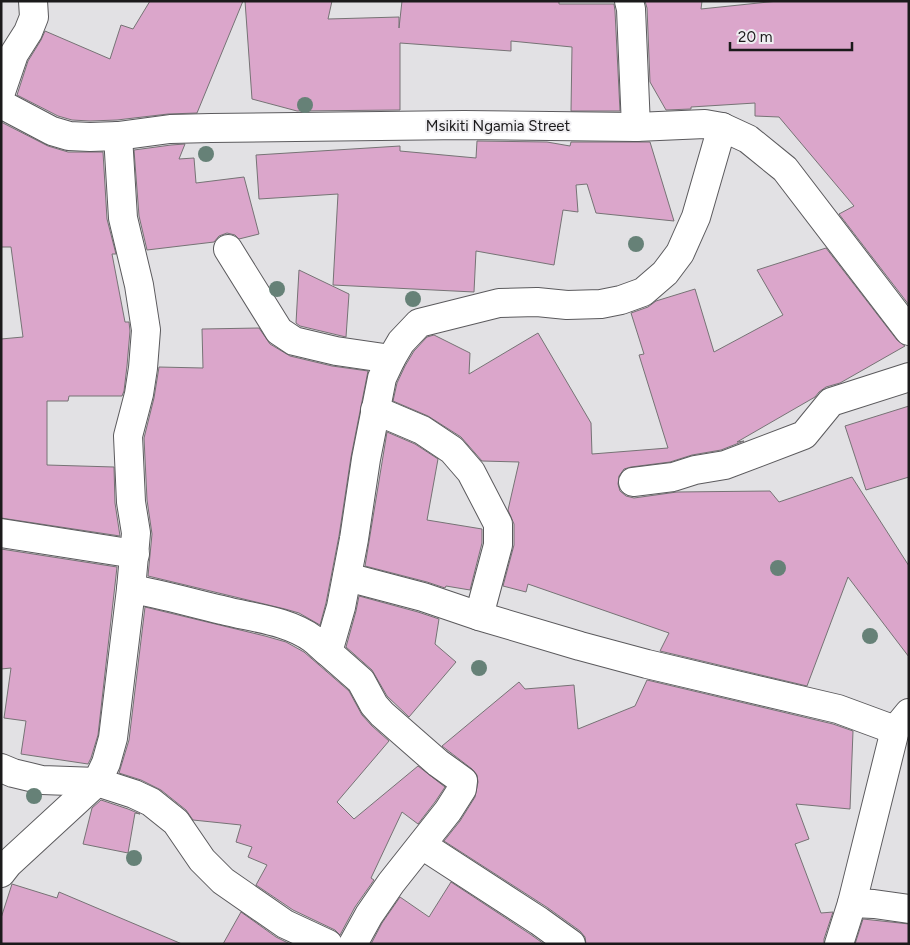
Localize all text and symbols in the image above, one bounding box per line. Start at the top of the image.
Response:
scale bar [730,20,852,52]
text: 20 m [738,28,772,46]
street label: Msikiti Ngamia Street [426,117,571,135]

